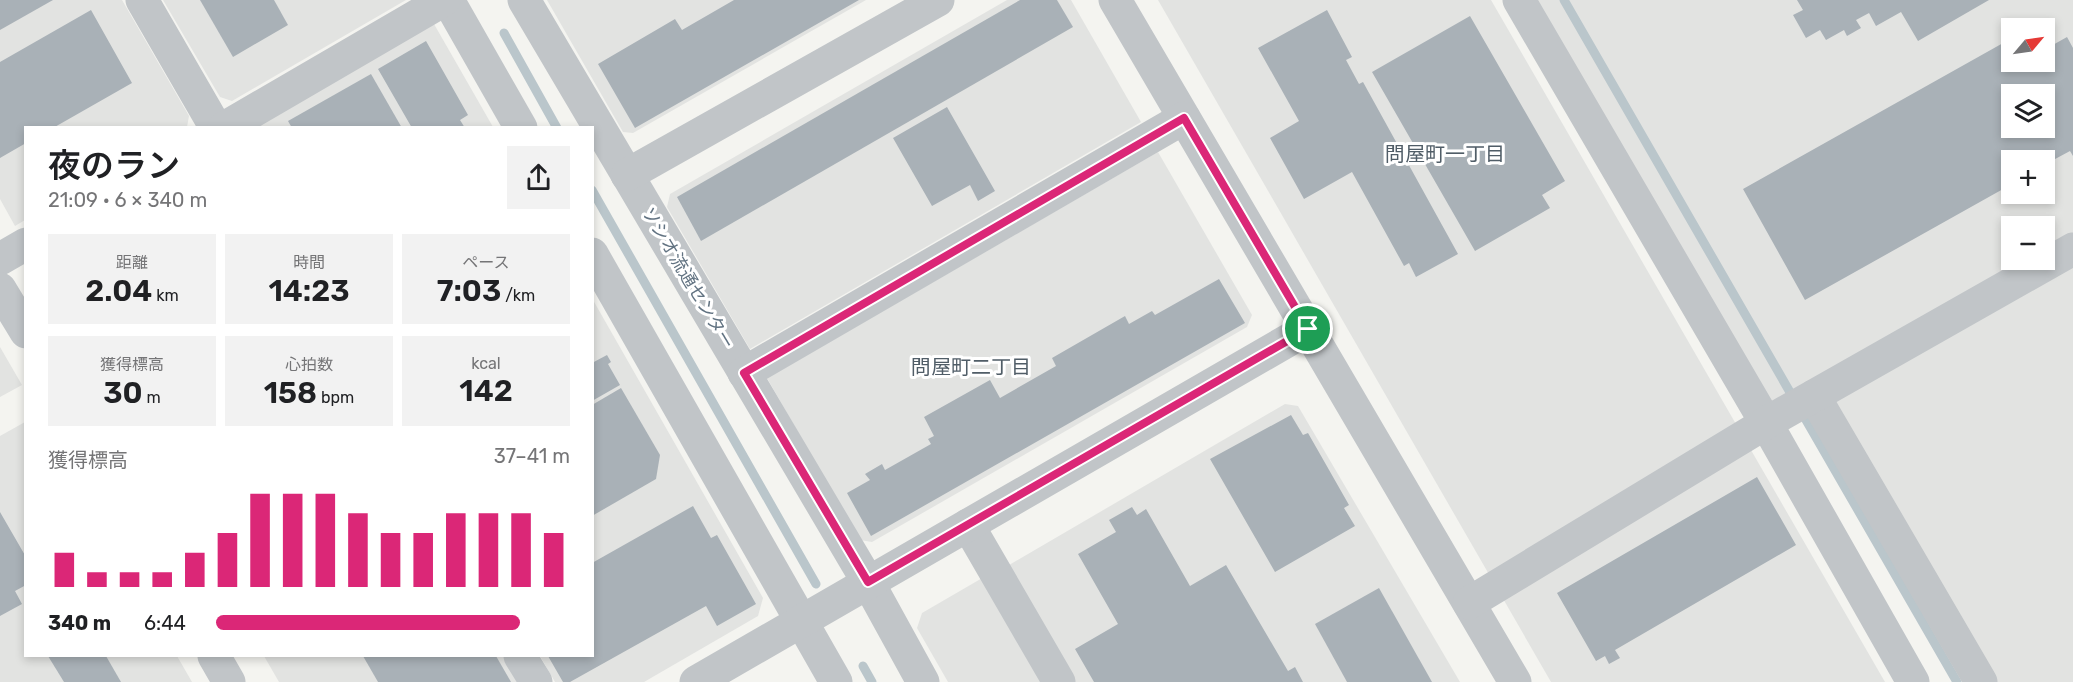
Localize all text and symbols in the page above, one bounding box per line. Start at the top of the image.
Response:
north arrow [2001,18,2055,72]
map controls [2001,18,2055,270]
button: layers [2001,84,2055,138]
district label: 問屋町一丁目 [1385,142,1505,166]
text: 夜のラン [48,146,180,185]
button: share [507,146,570,209]
button: + [2001,150,2055,204]
text: 21:09 · 6 × 340 m [48,188,207,212]
street label: ソシオ流通センター [637,203,739,353]
button: − [2001,216,2055,270]
text: 距離 [116,253,148,272]
text: 時間 [293,253,325,272]
text: ペース [462,253,510,272]
text: 2.04 [85,273,152,309]
text: 14:23 [268,273,350,309]
text: 7:03 [437,273,501,309]
text: km [152,286,179,305]
text: /km [501,286,535,305]
pin [1282,303,1333,354]
icon: arrive [1291,312,1324,345]
text: kcal [471,354,501,373]
text: 獲得標高 [100,355,164,374]
text: 心拍数 [285,355,333,374]
district label: 問屋町二丁目 [911,355,1031,379]
text: 142 [459,373,513,409]
text: 30 [103,375,143,411]
text: 158 [264,375,317,411]
text: m [143,388,161,407]
text: bpm [317,388,354,407]
text: 37–41 m [494,444,570,468]
text: 獲得標高 [48,448,128,472]
text: 340 m [48,611,111,635]
text: 6:44 [144,611,186,635]

